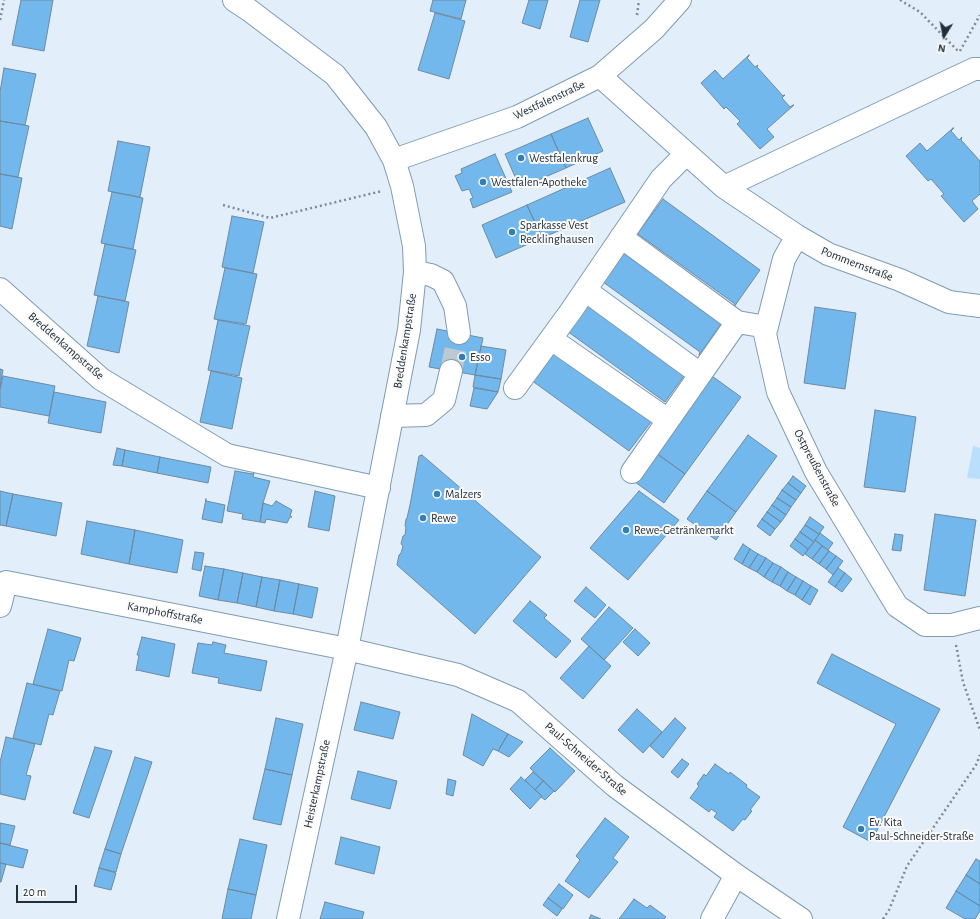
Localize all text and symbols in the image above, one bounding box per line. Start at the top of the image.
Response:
north arrow [924,16,964,56]
text: N [937,42,947,54]
street label: Westfalenstraße [511,77,587,123]
place label: Westfalenkrug [529,151,598,165]
marker: Westfalenkrug [516,153,526,163]
place label: Westfalen-Apotheke [491,175,587,189]
marker: Westfalen-Apotheke [478,177,488,187]
place label: Sparkasse Vest Recklinghausen [520,218,594,246]
marker: Sparkasse Vest Recklinghausen [507,227,517,237]
street label: Pommernstraße [819,244,895,284]
street label: Breddenkampstraße [390,292,420,390]
street label: Breddenkampstraße [25,309,107,383]
place label: Esso [470,350,491,364]
marker: Esso [457,352,467,362]
street label: Ostpreußenstraße [791,427,843,509]
place label: Malzers [445,487,481,501]
marker: Malzers [432,489,442,499]
place label: Rewe [431,511,456,525]
marker: Rewe [418,513,428,523]
place label: Rewe-Getränkemarkt [634,523,734,537]
marker: Rewe-Getränkemarkt [621,525,631,535]
street label: Kamphoffstraße [126,599,204,627]
street label: Paul-Schneider-Straße [542,719,630,799]
street label: Heisterkampstraße [301,738,333,830]
place label: Ev. Kita Paul-Schneider-Straße [869,815,974,843]
marker: Ev. Kita Paul-Schneider-Straße [856,824,866,834]
scale bar [18,877,79,903]
text: 20 m [23,886,46,898]

